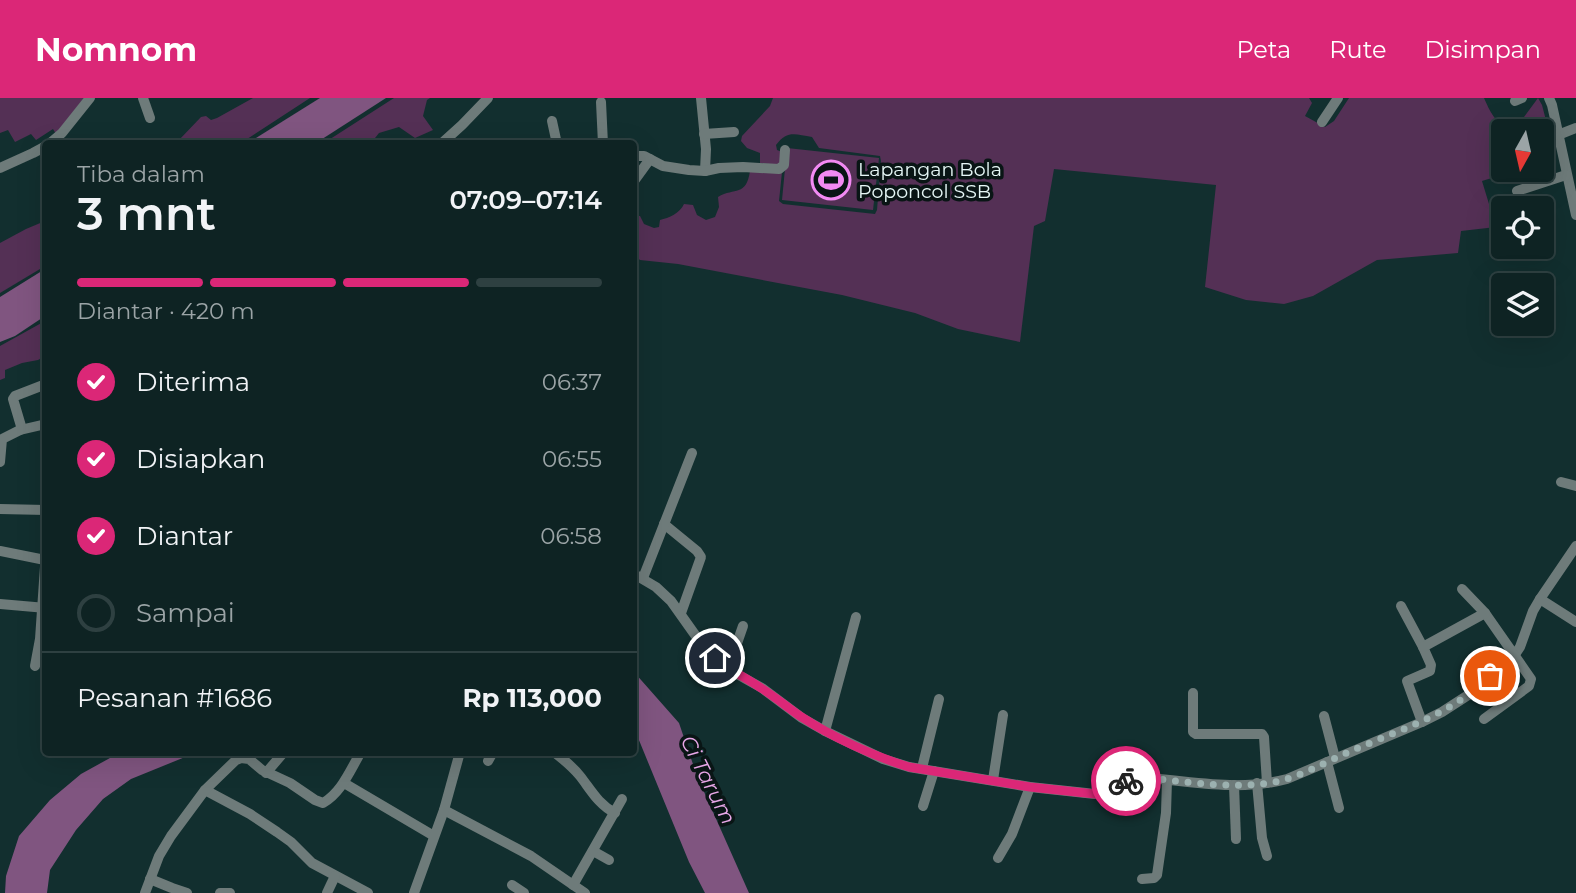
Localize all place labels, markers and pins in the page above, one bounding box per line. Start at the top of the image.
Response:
place label: Lapangan Bola Poponcol SSB [858,158,1002,203]
sports icon: Lapangan Bola Poponcol SSB [810,159,852,201]
pin [685,628,745,688]
pin [1460,646,1520,706]

